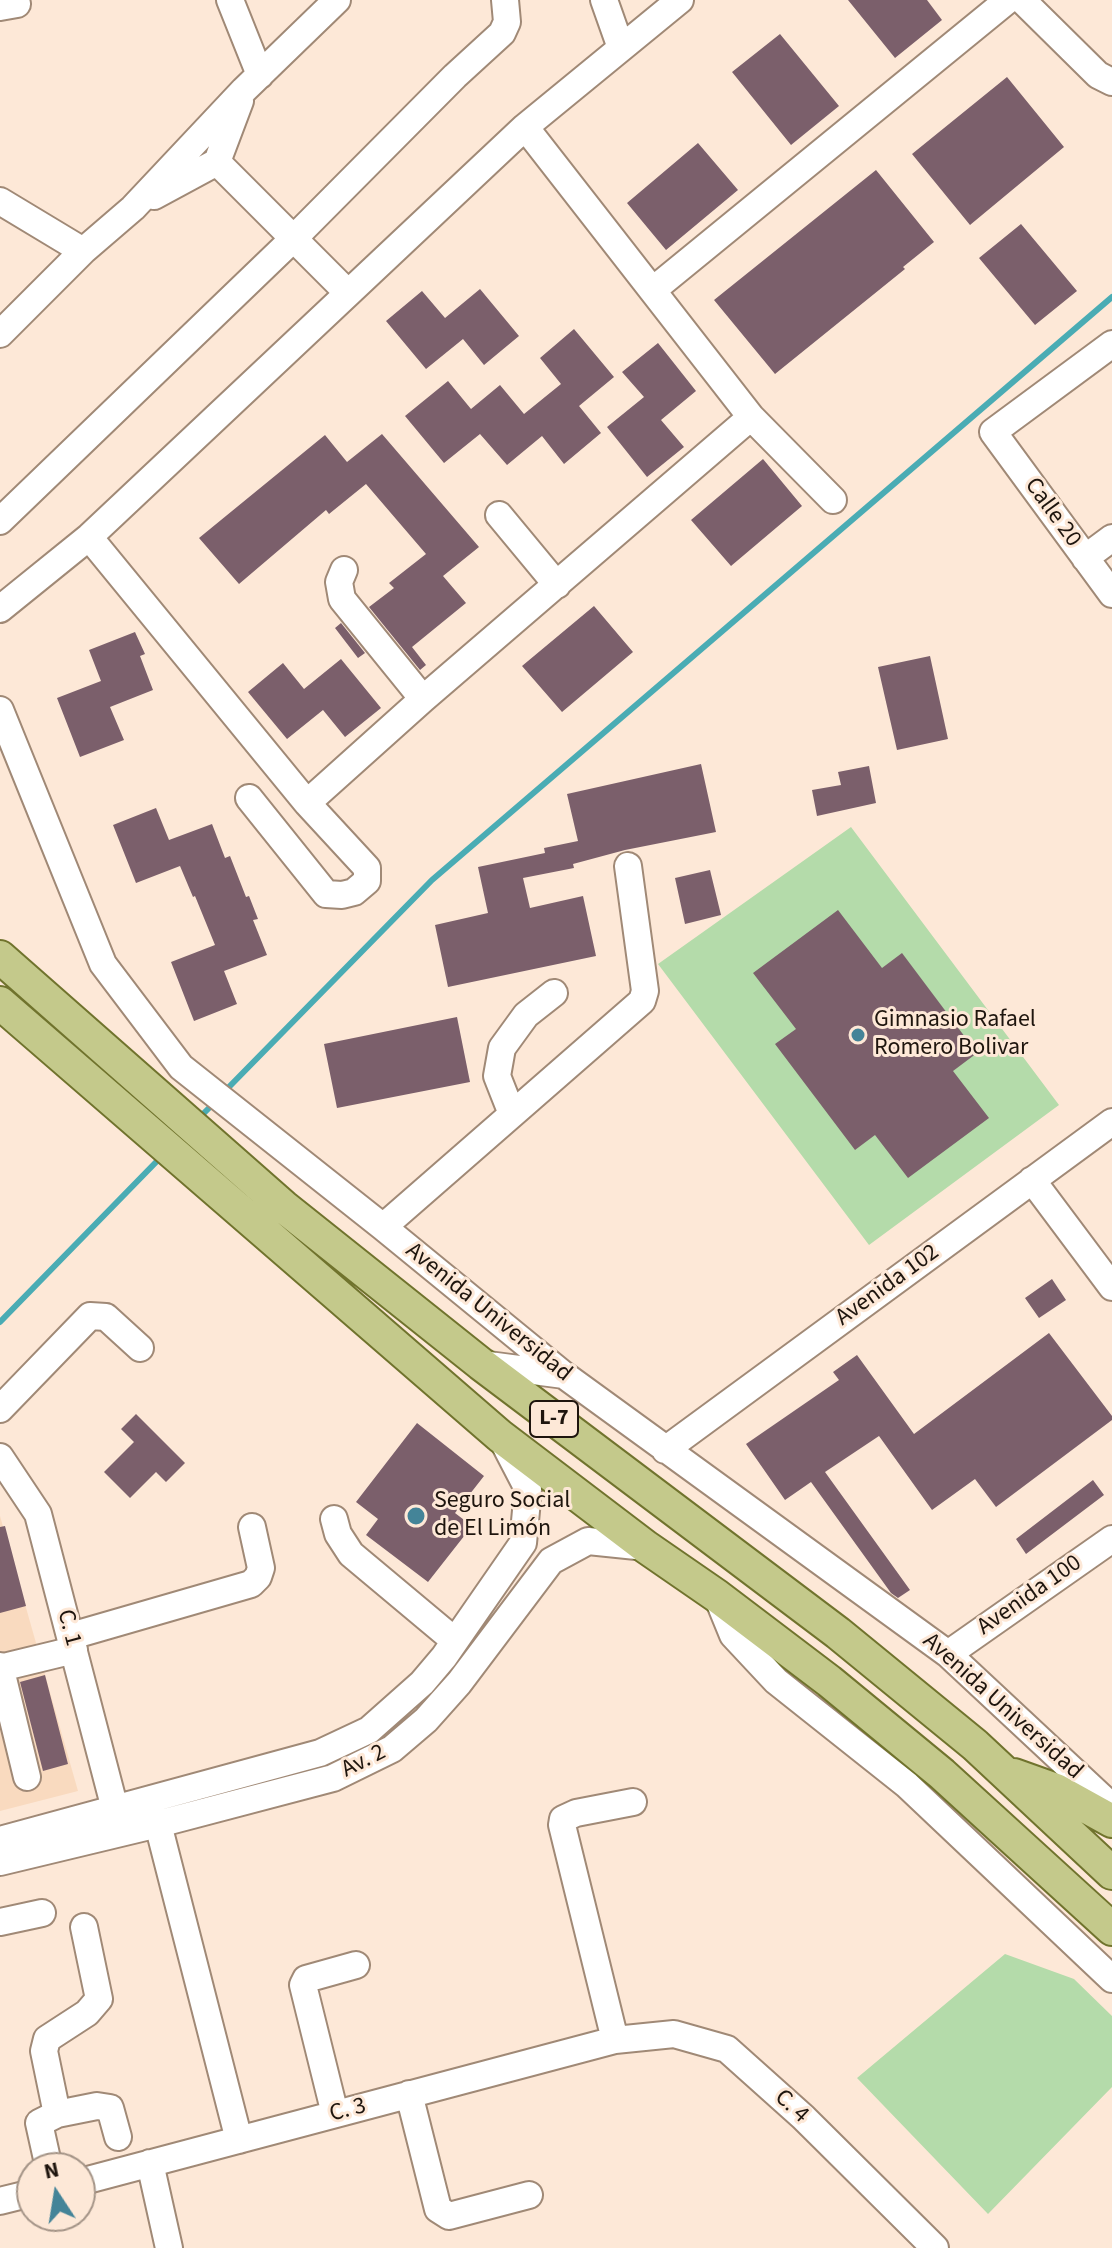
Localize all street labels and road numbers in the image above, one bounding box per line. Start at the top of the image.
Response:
street label: Calle 20 [1017,473,1087,553]
street label: Avenida Universidad [399,1237,577,1389]
street label: Avenida 102 [831,1239,945,1333]
road number: L-7 [530,1401,578,1437]
street label: Avenida 100 [972,1550,1088,1642]
street label: C. 1 [49,1607,87,1649]
street label: Avenida Universidad [916,1628,1088,1786]
street label: Av. 2 [337,1739,391,1785]
street label: C. 4 [768,2084,814,2130]
street label: C. 3 [327,2092,369,2130]

